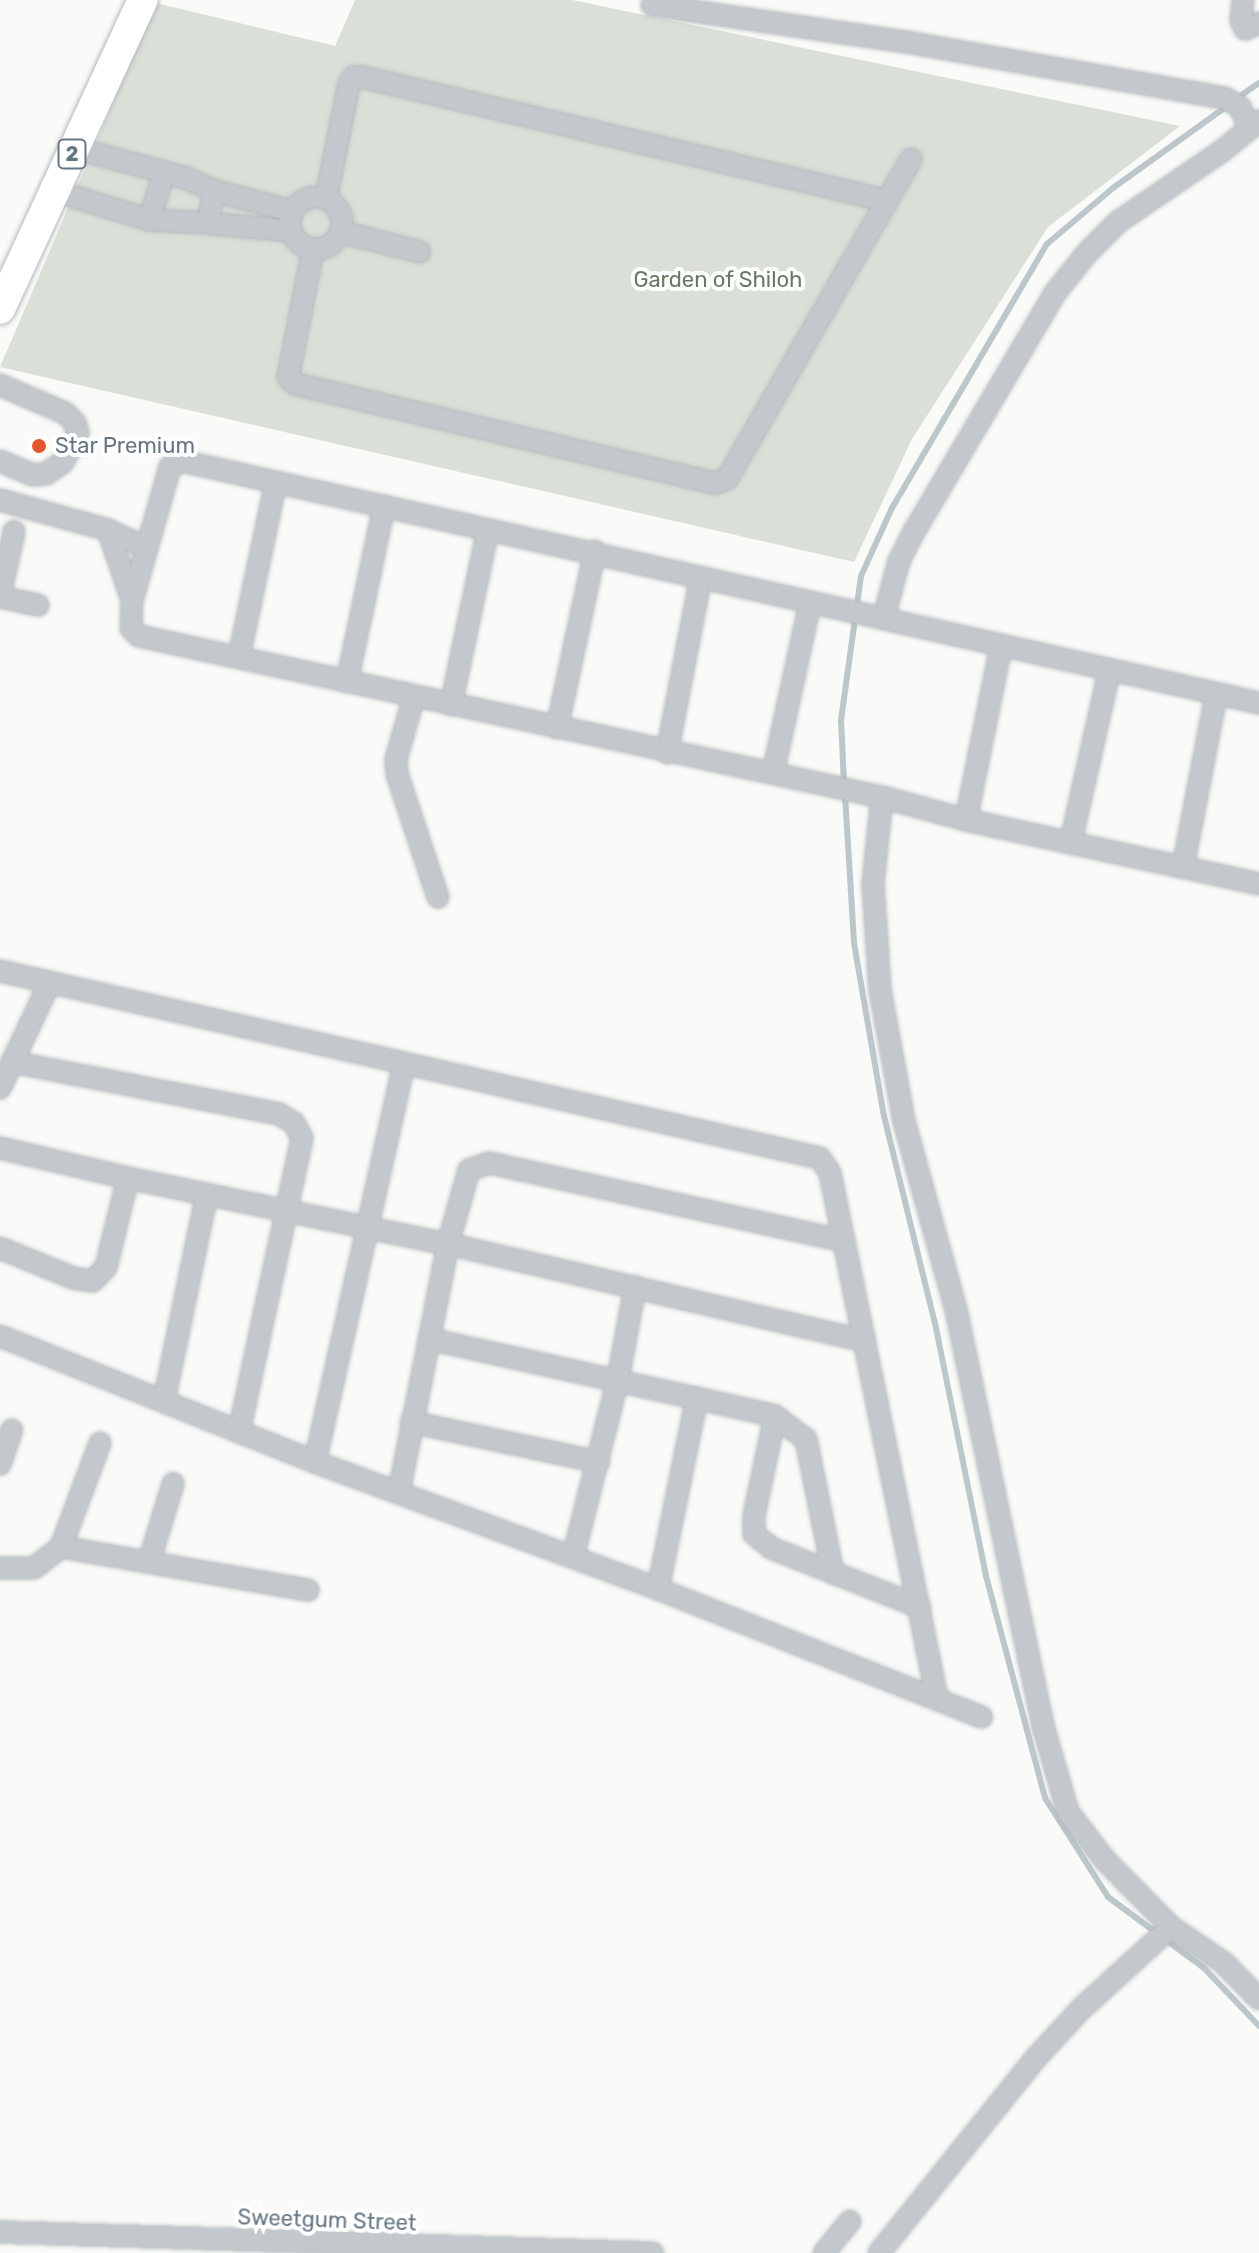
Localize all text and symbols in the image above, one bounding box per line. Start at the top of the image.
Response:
road number: 2 [56,138,88,170]
park label: Garden of Shiloh [633,267,803,293]
place label: Star Premium [55,433,195,459]
marker: Star Premium [30,437,48,455]
street label: Sweetgum Street [237,2204,417,2236]

